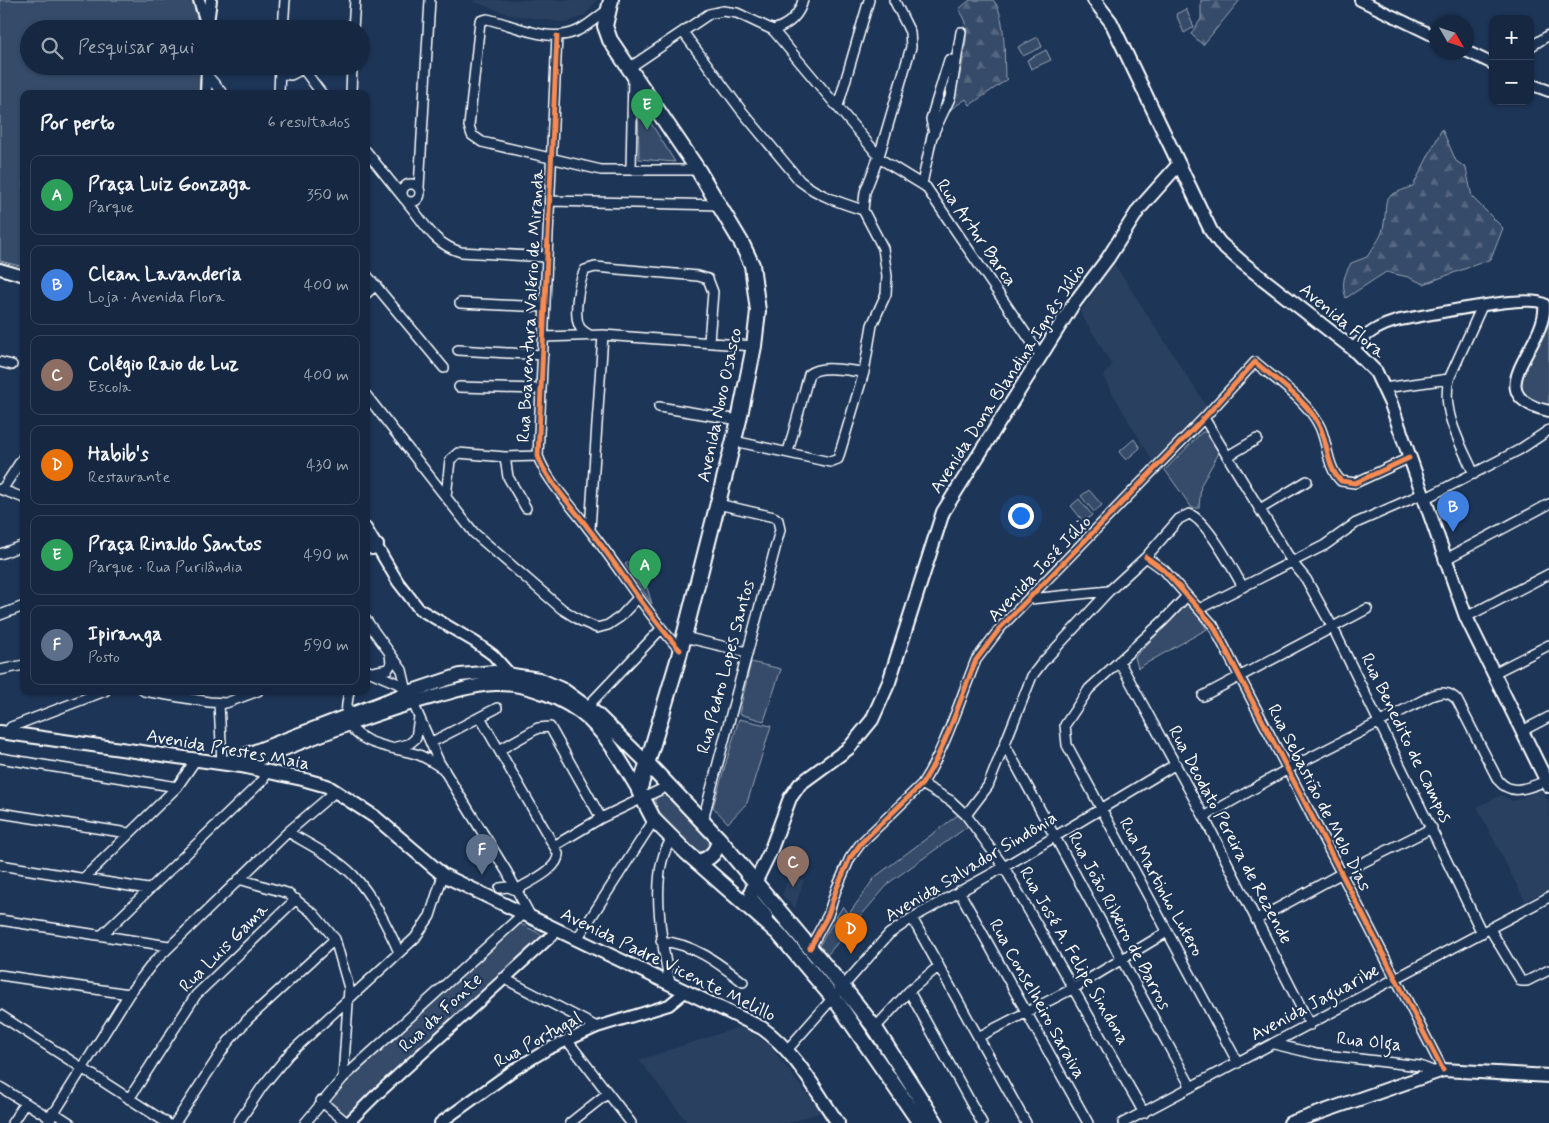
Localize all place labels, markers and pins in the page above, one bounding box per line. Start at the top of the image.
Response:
pin: E [631,89,663,130]
pin: B [1437,491,1469,532]
pin: A [629,549,661,590]
pin: F [466,834,498,875]
pin: C [777,846,809,887]
pin: D [835,913,867,954]

